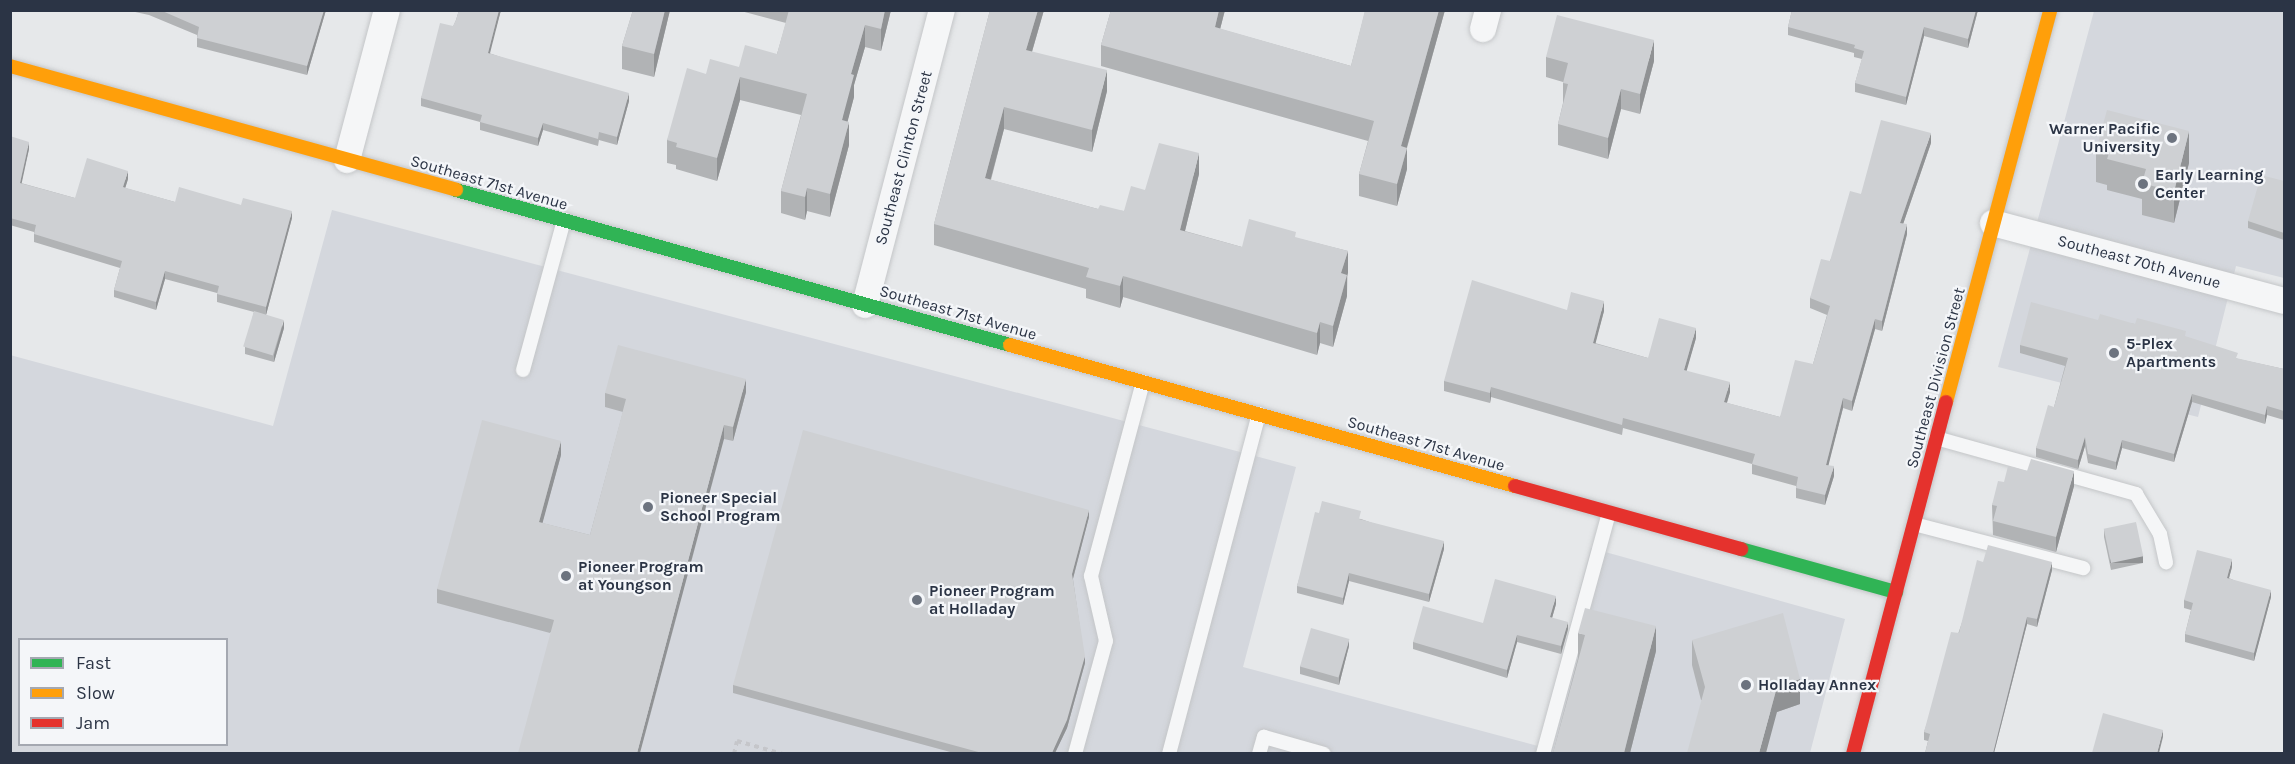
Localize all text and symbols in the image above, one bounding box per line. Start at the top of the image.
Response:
street label: Southeast Clinton Street [871,69,937,247]
place label: Warner Pacific University [2049,119,2160,157]
marker: Warner Pacific University [2165,131,2179,145]
street label: Southeast 71st Avenue [408,151,570,215]
place label: Early Learning Center [2155,165,2264,203]
marker: Early Learning Center [2136,177,2150,191]
street label: Southeast 70th Avenue [2055,231,2223,293]
street label: Southeast 71st Avenue [877,281,1039,345]
street label: Southeast Division Street [1903,285,1969,471]
place label: 5-Plex Apartments [2126,334,2216,372]
marker: 5-Plex Apartments [2107,346,2121,360]
street label: Southeast 71st Avenue [1345,412,1507,476]
place label: Pioneer Special School Program [660,488,780,526]
marker: Pioneer Special School Program [641,500,655,514]
place label: Pioneer Program at Youngson [578,557,704,595]
marker: Pioneer Program at Youngson [559,569,573,583]
place label: Pioneer Program at Holladay [929,581,1055,619]
marker: Pioneer Program at Holladay [910,593,924,607]
legend [18,638,228,746]
text: Fast [76,652,111,674]
place label: Holladay Annex [1758,675,1876,695]
marker: Holladay Annex [1739,678,1753,692]
text: Slow [76,682,115,704]
text: Jam [76,712,110,734]

